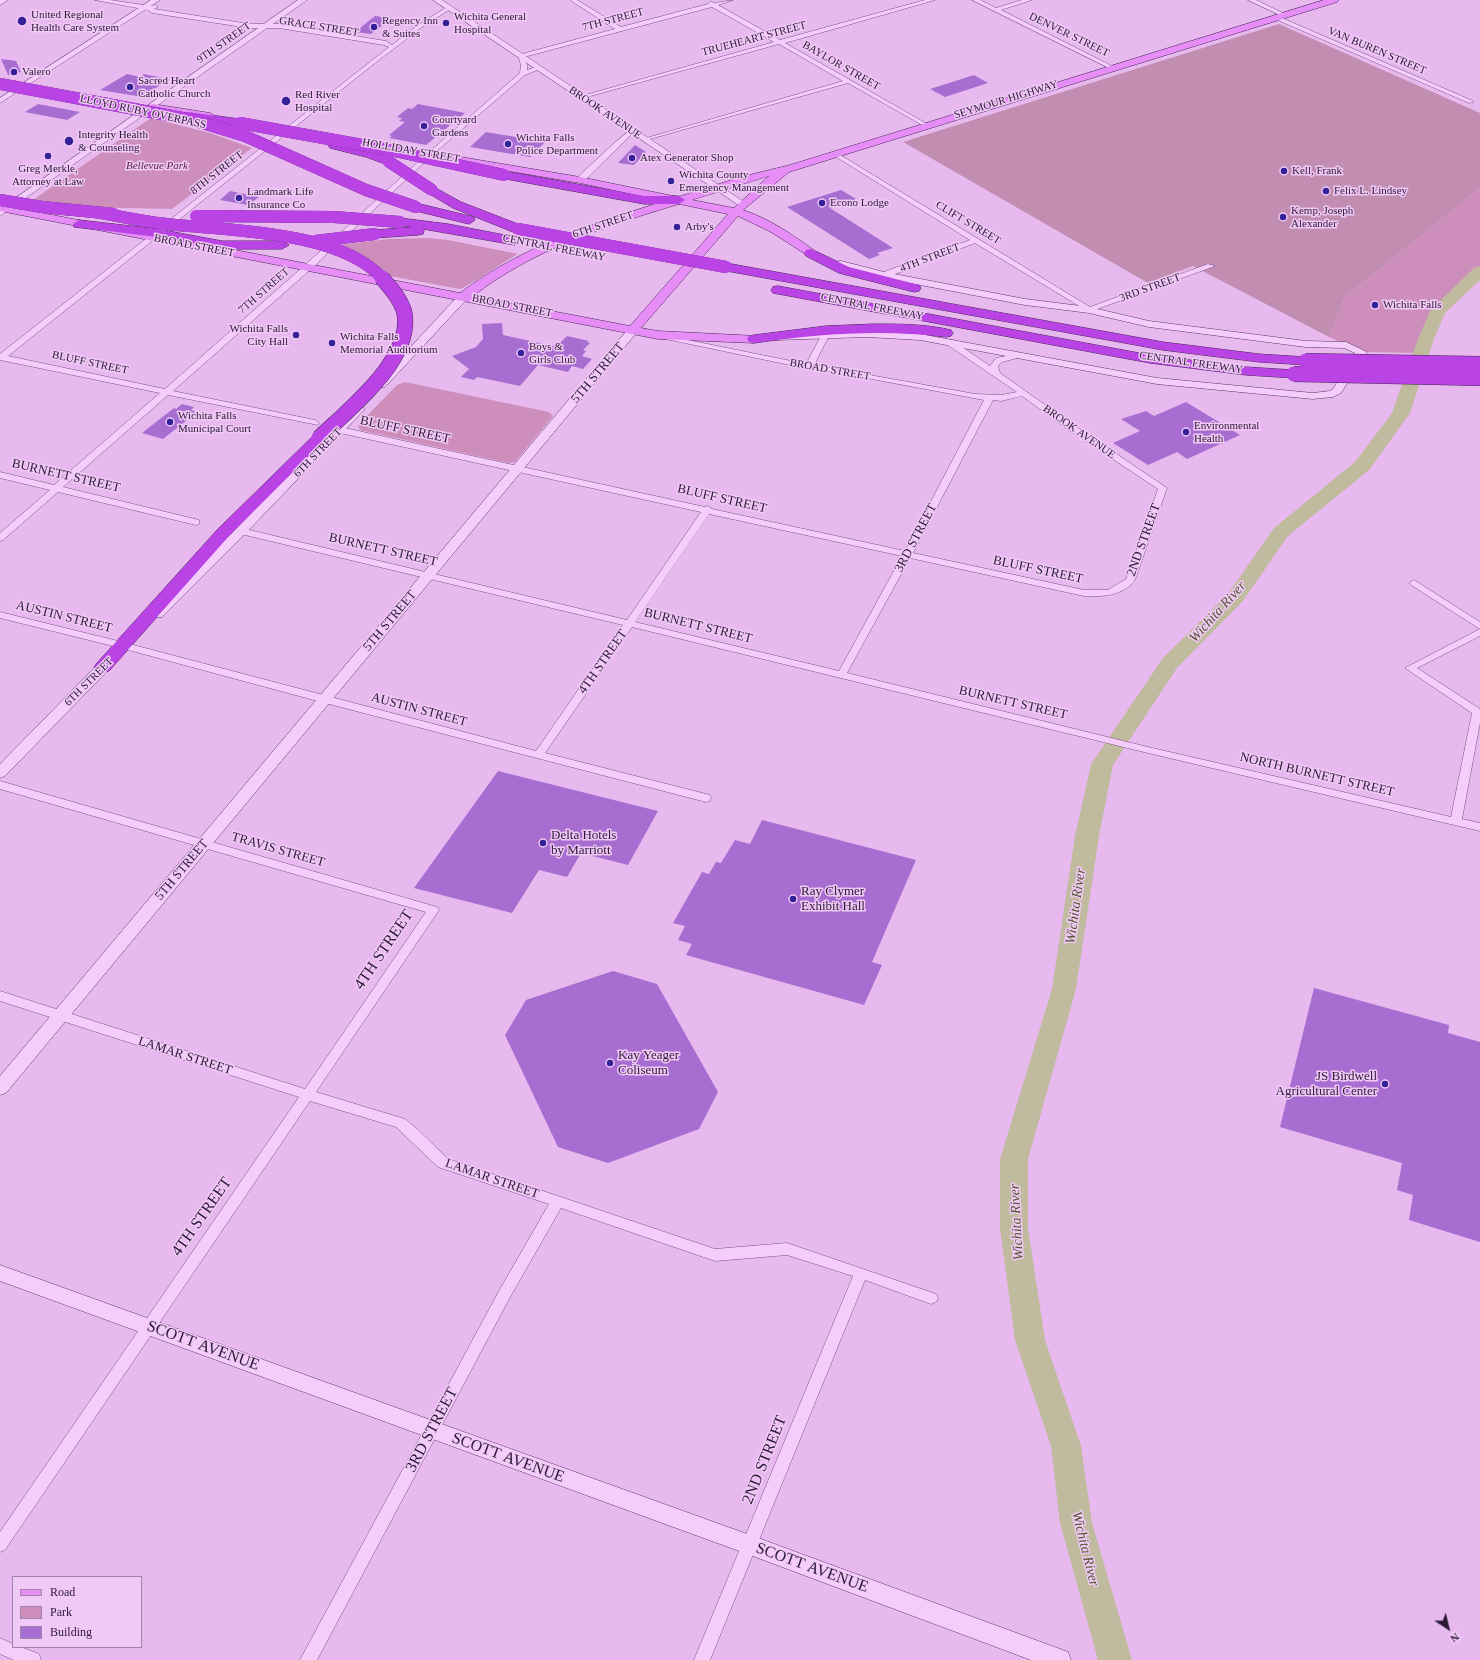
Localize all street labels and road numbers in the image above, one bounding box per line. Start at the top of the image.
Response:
street label: 7TH STREET [581,5,645,35]
street label: DENVER STREET [1027,10,1111,60]
street label: GRACE STREET [278,14,360,40]
street label: 9TH STREET [194,19,254,67]
street label: TRUEHEART STREET [700,19,808,59]
street label: VAN BUREN STREET [1326,24,1428,78]
street label: BAYLOR STREET [800,38,882,94]
street label: SEYMOUR HIGHWAY [952,78,1060,122]
street label: BROOK AVENUE [566,84,644,142]
street label: LLOYD RUBY OVERPASS [79,92,207,132]
street label: HOLLIDAY STREET [361,136,461,166]
street label: 8TH STREET [188,148,246,198]
street label: CLIFT STREET [933,198,1003,248]
street label: 6TH STREET [571,208,635,242]
street label: BROAD STREET [153,232,235,260]
street label: CENTRAL FREEWAY [501,232,607,264]
street label: 4TH STREET [898,241,962,275]
street label: 7TH STREET [236,265,292,317]
street label: 3RD STREET [1118,271,1182,305]
street label: CENTRAL FREEWAY [819,291,925,323]
street label: BROAD STREET [471,292,553,320]
street label: 5TH STREET [568,339,628,407]
street label: BLUFF STREET [51,349,129,377]
street label: CENTRAL FREEWAY [1138,349,1244,377]
street label: BROAD STREET [789,356,871,384]
street label: BROOK AVENUE [1040,402,1118,462]
street label: BLUFF STREET [359,413,451,447]
street label: 6TH STREET [291,426,345,480]
street label: BURNETT STREET [10,456,122,496]
street label: BLUFF STREET [676,481,768,517]
street label: 3RD STREET [891,501,941,575]
street label: 2ND STREET [1124,502,1164,578]
street label: BURNETT STREET [327,530,439,570]
street label: BLUFF STREET [992,553,1084,587]
street label: 5TH STREET [360,587,420,655]
street label: AUSTIN STREET [14,598,114,636]
street label: BURNETT STREET [642,605,754,647]
street label: 4TH STREET [575,627,631,697]
street label: 6TH STREET [62,655,116,709]
street label: BURNETT STREET [957,683,1069,723]
street label: AUSTIN STREET [369,690,469,730]
street label: NORTH BURNETT STREET [1238,750,1396,800]
street label: TRAVIS STREET [230,829,326,871]
street label: 5TH STREET [152,836,212,904]
street label: 4TH STREET [350,906,418,994]
street label: LAMAR STREET [136,1033,234,1079]
street label: LAMAR STREET [443,1156,541,1202]
street label: 4TH STREET [168,1174,236,1260]
street label: SCOTT AVENUE [144,1317,262,1375]
street label: 3RD STREET [402,1384,462,1476]
street label: 2ND STREET [739,1413,791,1507]
street label: SCOTT AVENUE [449,1429,567,1487]
street label: SCOTT AVENUE [753,1539,871,1597]

